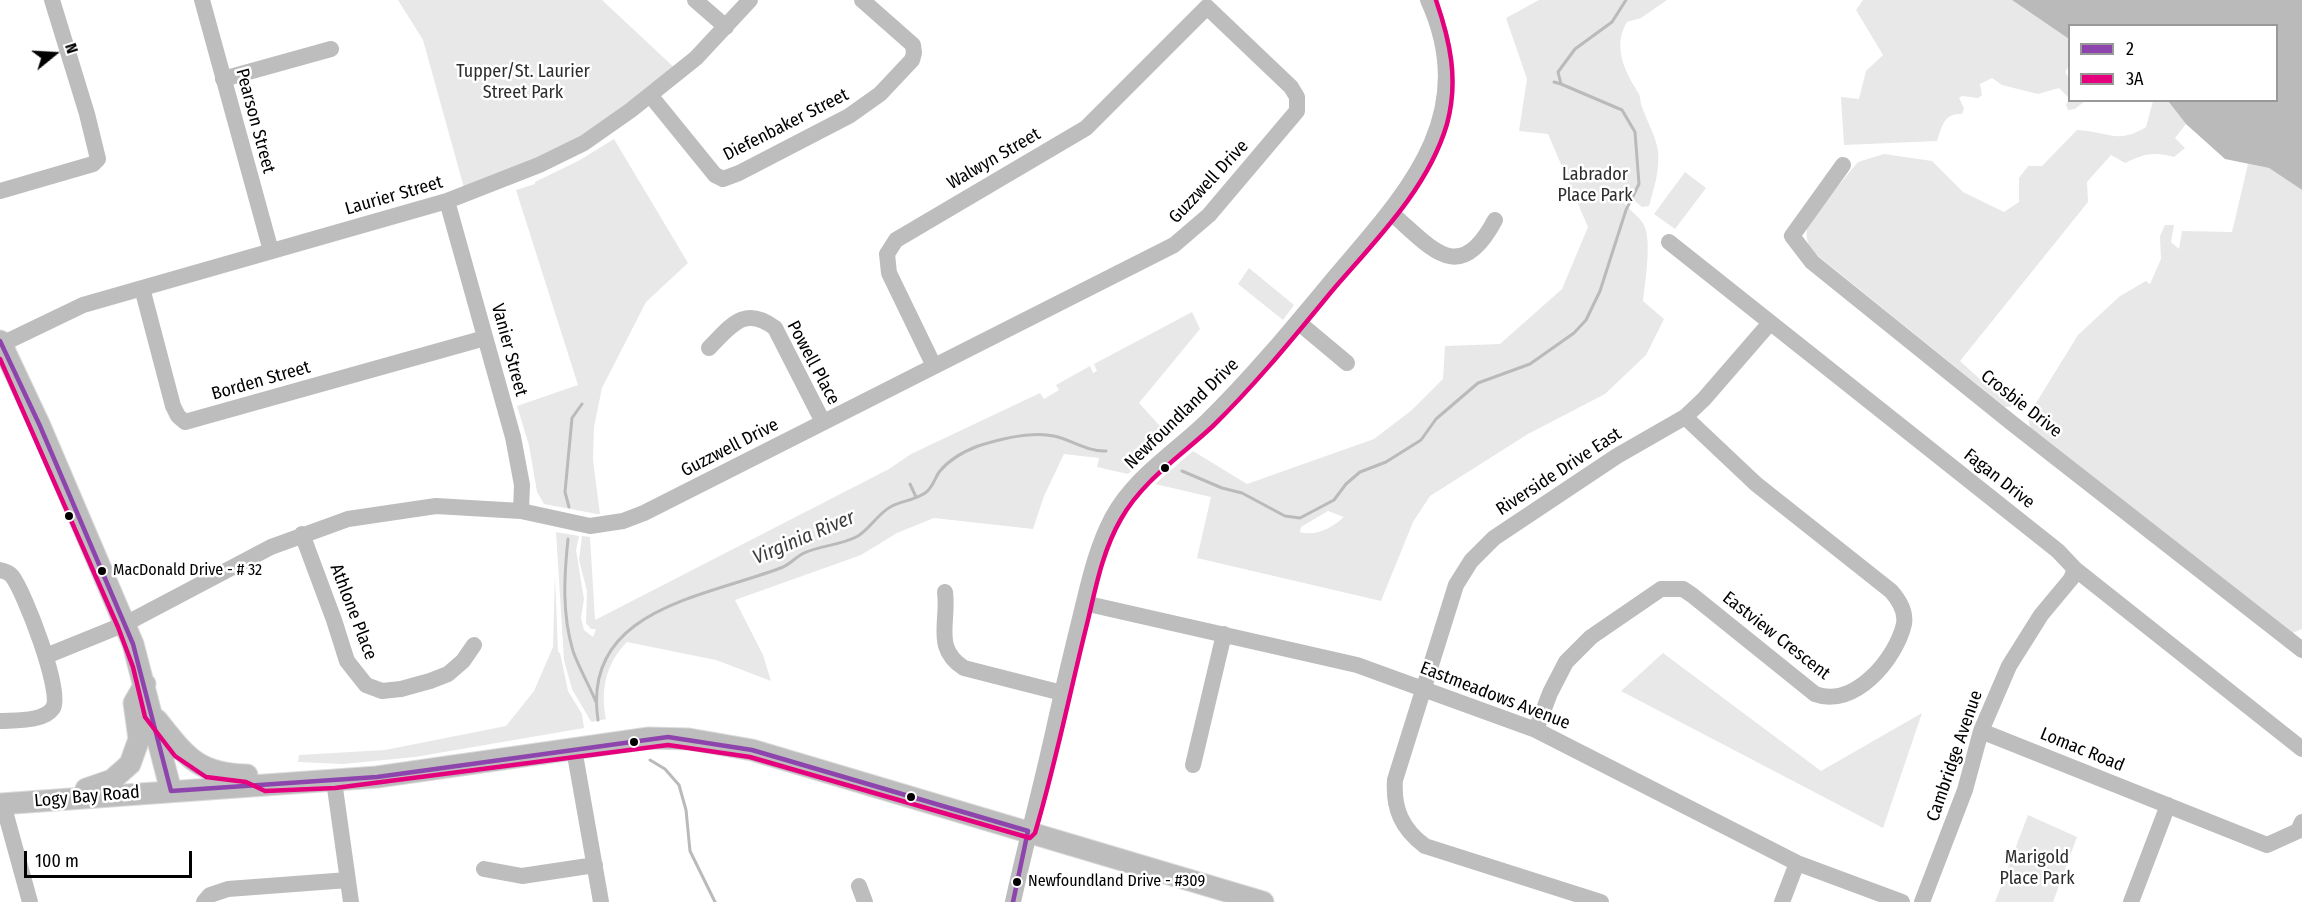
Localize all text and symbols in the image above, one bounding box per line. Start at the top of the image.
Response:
north arrow [24,24,84,84]
legend [2068,24,2278,102]
text: 2 [2126,38,2134,60]
text: N [61,41,82,56]
park label: Tupper/St. Laurier Street Park [456,61,590,104]
street label: Pearson Street [231,66,279,176]
text: 3A [2126,68,2144,90]
street label: Diefenbaker Street [720,84,852,166]
street label: Walwyn Street [944,124,1044,194]
street label: Guzzwell Drive [1165,136,1253,228]
park label: Labrador Place Park [1557,164,1633,207]
street label: Laurier Street [343,172,445,220]
street label: Vanier Street [486,301,532,399]
street label: Powell Place [782,317,844,409]
street label: Newfoundland Drive [1121,354,1243,474]
street label: Borden Street [209,357,313,405]
street label: Crosbie Drive [1976,366,2066,442]
street label: Guzzwell Drive [678,414,782,482]
street label: Riverside Drive East [1492,423,1626,521]
street label: Fagan Drive [1959,445,2039,513]
unlabelled marker [1159,462,1171,474]
water label: Virginia River [749,506,859,570]
unlabelled marker [63,510,75,522]
place label: MacDonald Drive - # 32 [113,561,262,581]
street label: Athlone Place [325,561,381,663]
marker: MacDonald Drive - # 32 [96,565,108,577]
street label: Eastview Crescent [1718,587,1834,685]
street label: Eastmeadows Avenue [1417,657,1573,735]
street label: Cambridge Avenue [1922,688,1988,824]
street label: Lomac Road [2037,723,2127,777]
unlabelled marker [628,736,640,748]
street label: Logy Bay Road [33,782,141,812]
unlabelled marker [905,791,917,803]
scale bar [27,839,195,877]
park label: Marigold Place Park [1999,847,2075,890]
text: 100 m [35,850,79,872]
place label: Newfoundland Drive - #309 [1028,872,1205,892]
marker: Newfoundland Drive - #309 [1011,876,1023,888]

